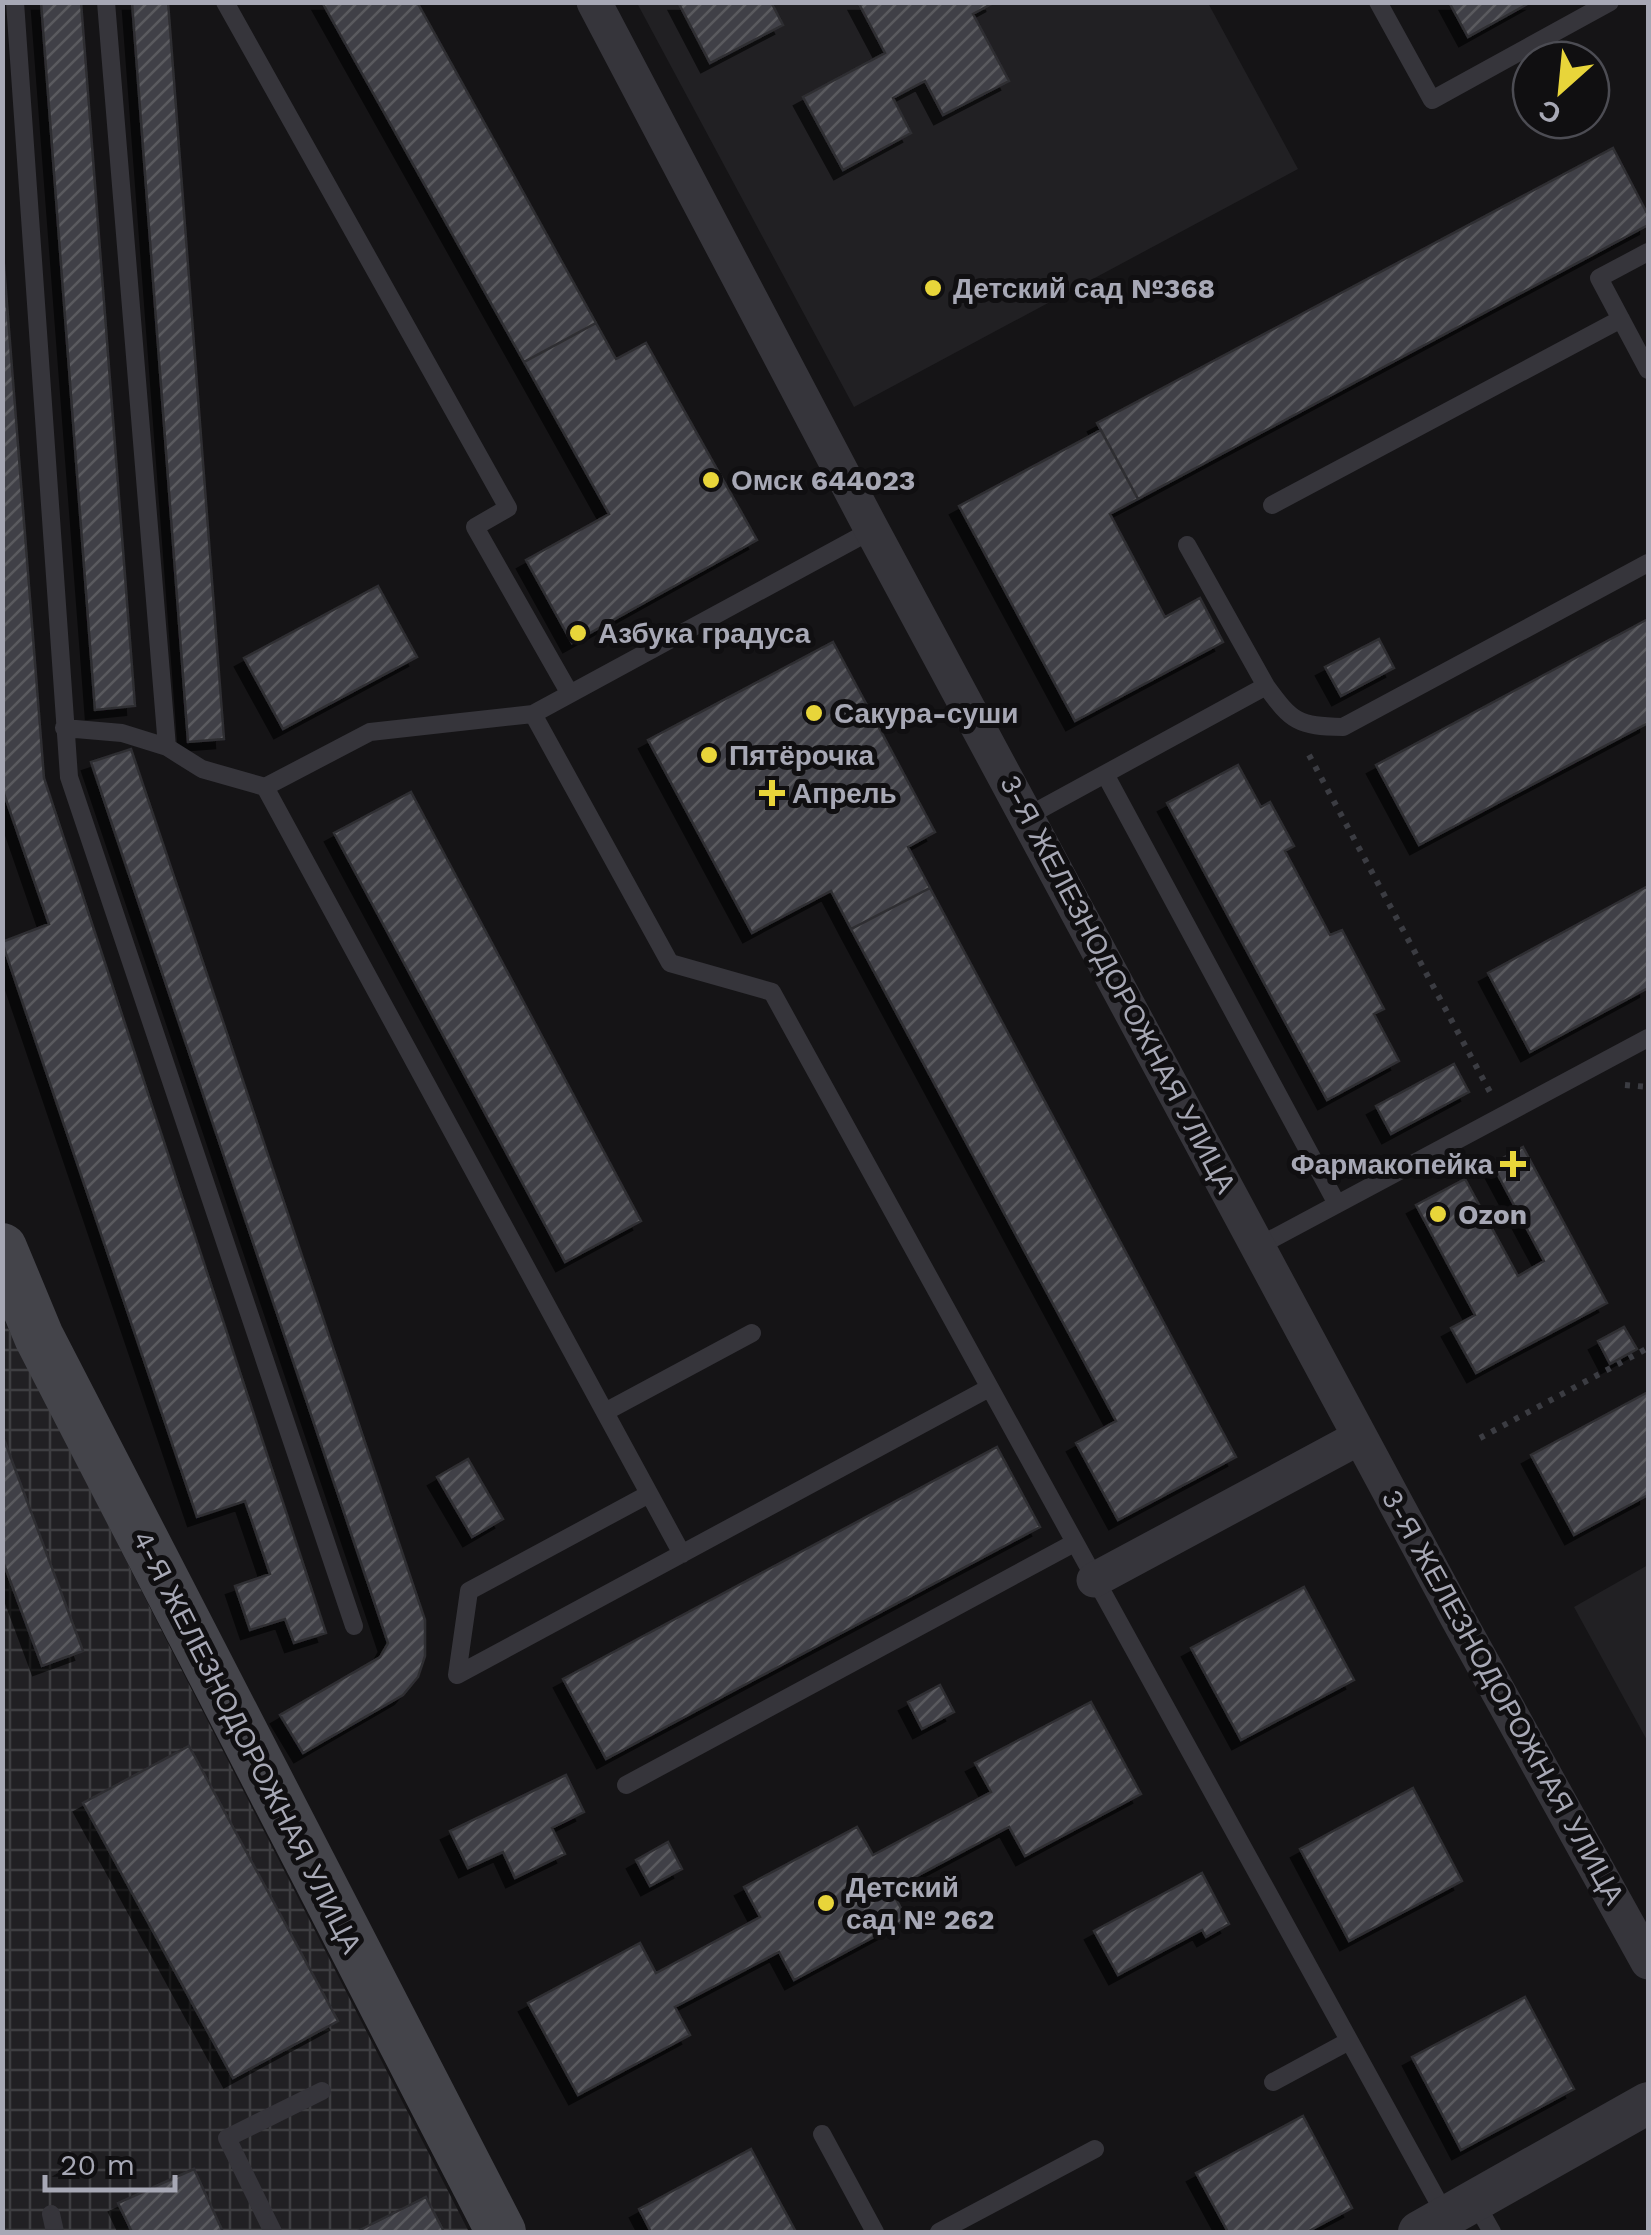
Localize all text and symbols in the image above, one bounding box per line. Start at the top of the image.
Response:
north arrow [1511,40,1611,140]
text: С [1533,93,1566,131]
place label: Детский сад №368 [953,272,1215,305]
marker: Детский сад №368 [922,277,944,299]
place label: Омск 644023 [731,464,915,497]
marker: Омск 644023 [700,469,722,491]
place label: Азбука градуса [598,617,811,650]
marker: Азбука градуса [567,622,589,644]
place label: Сакура-суши [834,697,1019,730]
marker: Сакура-суши [803,702,825,724]
place label: Пятёрочка [729,739,875,772]
marker: Пятёрочка [698,744,720,766]
street label: 3-Я ЖЕЛЕЗНОДОРОЖНАЯ УЛИЦА [993,769,1243,1199]
place label: Апрель [792,777,897,810]
marker: Апрель [761,782,783,804]
place label: Фармакопейка [1291,1148,1493,1181]
marker: Фармакопейка [1502,1153,1524,1175]
place label: Ozon [1458,1198,1527,1231]
marker: Ozon [1427,1203,1449,1225]
street label: 3-Я ЖЕЛЕЗНОДОРОЖНАЯ УЛИЦА [1375,1484,1631,1910]
street label: 4-Я ЖЕЛЕЗНОДОРОЖНАЯ УЛИЦА [126,1525,368,1959]
place label: Детский сад № 262 [846,1871,995,1936]
marker: Детский сад № 262 [815,1892,837,1914]
scale bar [45,2130,175,2192]
text: 20 m [60,2147,135,2182]

